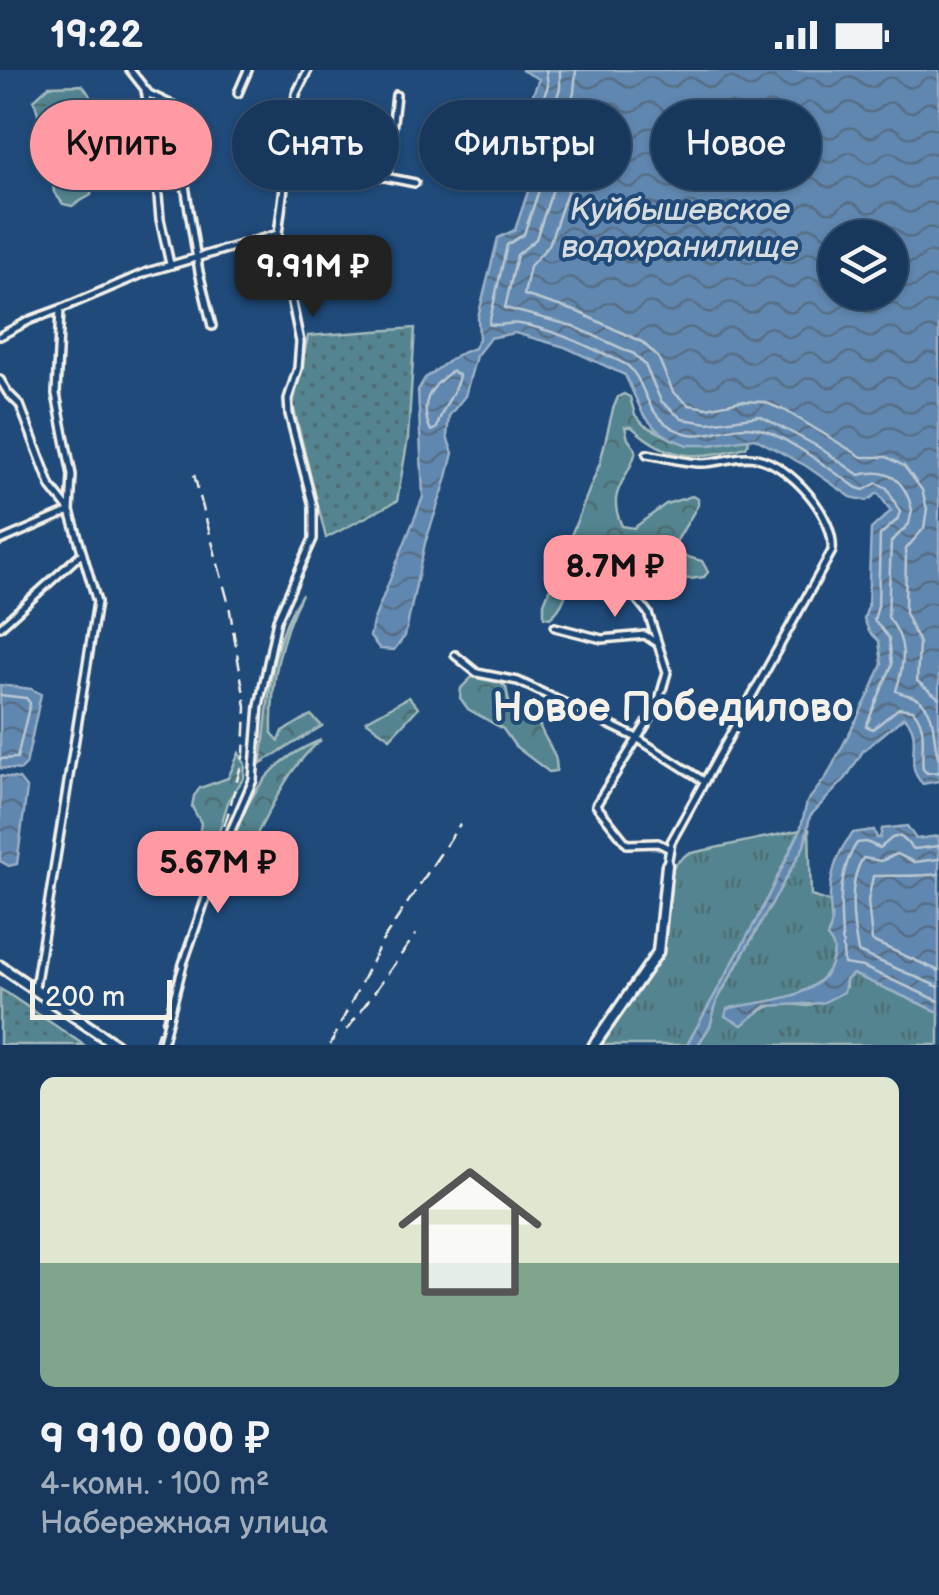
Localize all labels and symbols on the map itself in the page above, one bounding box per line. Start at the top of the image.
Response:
water label: Куйбышевское водохранилище [561,191,799,267]
pin: 9.91M ₽ [221,235,405,320]
pin: 8.7M ₽ [534,535,696,620]
district label: Новое Победилово [492,685,854,733]
pin: 5.67M ₽ [126,831,310,916]
scale bar [30,975,172,1020]

